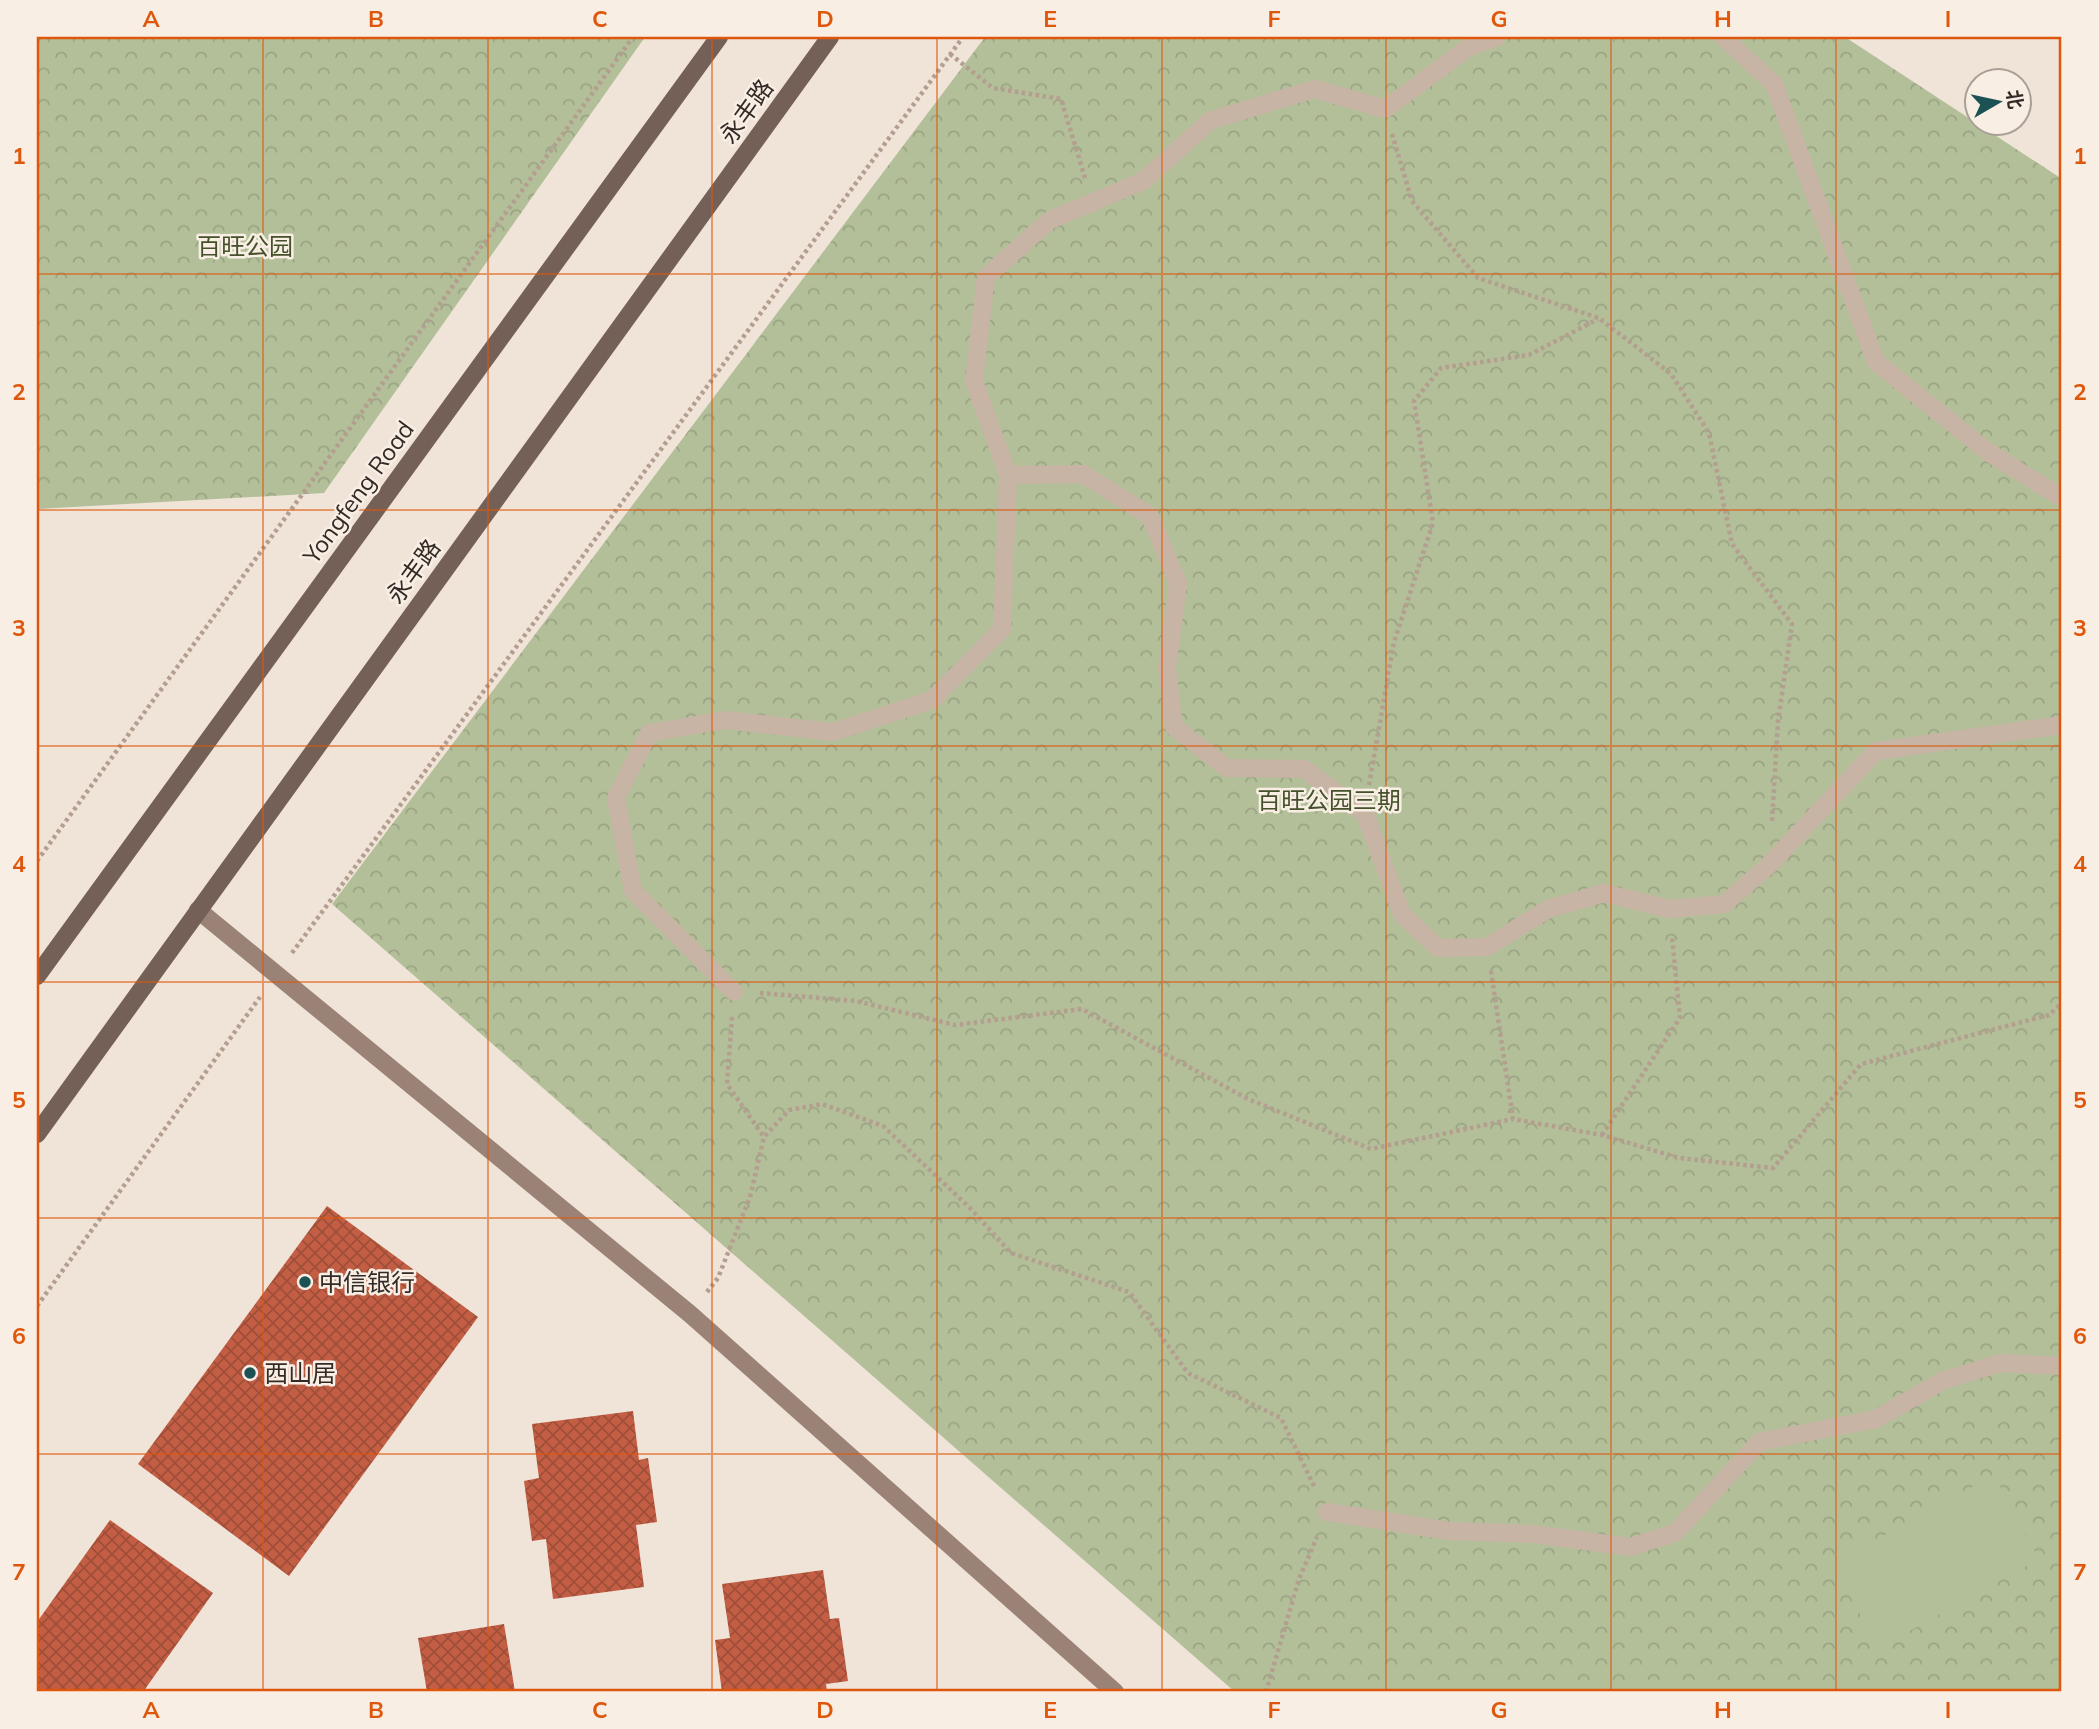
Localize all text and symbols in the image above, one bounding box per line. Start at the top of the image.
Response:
text: A [142,4,160,33]
text: B [368,4,384,33]
text: C [592,4,608,33]
text: D [816,4,834,33]
text: E [1043,4,1057,33]
text: F [1267,4,1281,33]
text: G [1490,4,1508,33]
text: H [1714,4,1732,33]
text: I [1945,4,1951,33]
north arrow [1962,66,2032,136]
street label: 永丰路 [713,73,779,149]
text: 北 [2001,88,2028,111]
text: 1 [12,141,26,170]
text: 1 [2073,141,2087,170]
park label: 百旺公园 [197,231,293,261]
text: 2 [12,377,26,406]
text: 2 [2073,377,2087,406]
street label: Yongfeng Road [295,415,420,570]
street label: 永丰路 [380,533,446,609]
text: 3 [12,613,26,642]
text: 3 [2073,613,2087,642]
park label: 百旺公园三期 [1257,785,1401,815]
text: 4 [12,849,26,878]
text: 4 [2073,849,2087,878]
text: 5 [12,1085,26,1114]
text: 5 [2073,1085,2087,1114]
place label: 中信银行 [319,1267,415,1297]
marker: 中信银行 [297,1274,313,1290]
text: 6 [12,1321,26,1350]
text: 6 [2073,1321,2087,1350]
place label: 西山居 [264,1358,336,1388]
marker: 西山居 [242,1365,258,1381]
text: 7 [12,1557,26,1586]
text: 7 [2073,1557,2087,1586]
text: A [142,1695,160,1724]
text: B [368,1695,384,1724]
text: C [592,1695,608,1724]
text: D [816,1695,834,1724]
text: E [1043,1695,1057,1724]
text: F [1267,1695,1281,1724]
text: G [1490,1695,1508,1724]
text: H [1714,1695,1732,1724]
text: I [1945,1695,1951,1724]

